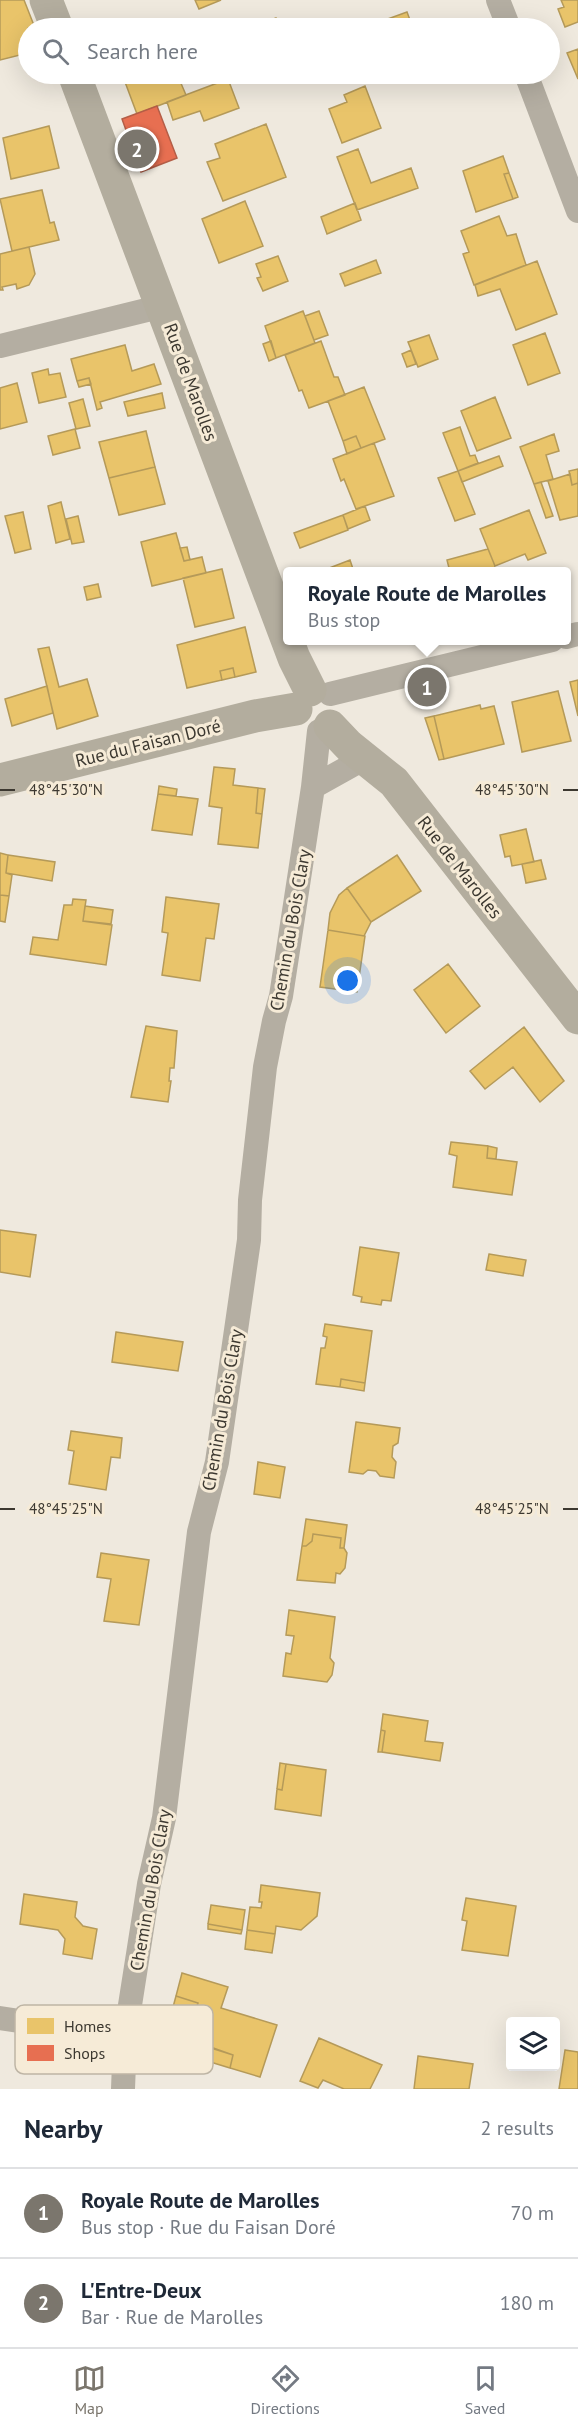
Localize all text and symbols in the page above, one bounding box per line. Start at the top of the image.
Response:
search box [18,18,560,84]
icon: search [39,35,72,68]
text: Search here [87,37,198,65]
pin: 2 [118,126,156,172]
street label: Rue de Marolles [159,320,223,444]
popup [283,567,571,645]
text: Royale Route de Marolles [308,579,546,607]
text: Bus stop [308,607,380,633]
pin: 1 [408,664,446,710]
street label: Rue du Faisan Doré [73,714,223,772]
text: 48°45'30"N [29,780,103,799]
text: 48°45'30"N [475,780,549,799]
street label: Rue de Marolles [413,811,507,923]
street label: Chemin du Bois Clary [264,847,316,1013]
your location [333,966,362,995]
street label: Chemin du Bois Clary [196,1327,248,1493]
text: 48°45'25"N [29,1499,103,1518]
text: 48°45'25"N [475,1499,549,1518]
street label: Chemin du Bois Clary [124,1807,176,1973]
legend [15,2005,213,2074]
text: Homes [64,2016,111,2036]
map controls [506,2017,560,2071]
button: layers [506,2017,560,2071]
text: Shops [64,2043,105,2063]
text: Nearby [24,2112,102,2145]
text: 2 results [481,2115,554,2141]
text: Royale Route de Marolles [81,2186,320,2214]
text: 1 [38,2200,49,2226]
text: 70 m [511,2200,554,2226]
text: Bus stop · Rue du Faisan Doré [81,2214,336,2240]
text: L'Entre-Deux [81,2276,202,2304]
text: 2 [38,2290,49,2316]
text: 180 m [500,2290,554,2316]
text: Bar · Rue de Marolles [81,2304,263,2330]
tab: Map [73,2362,106,2418]
tab: Directions [251,2362,320,2418]
tab: Saved [465,2362,505,2418]

